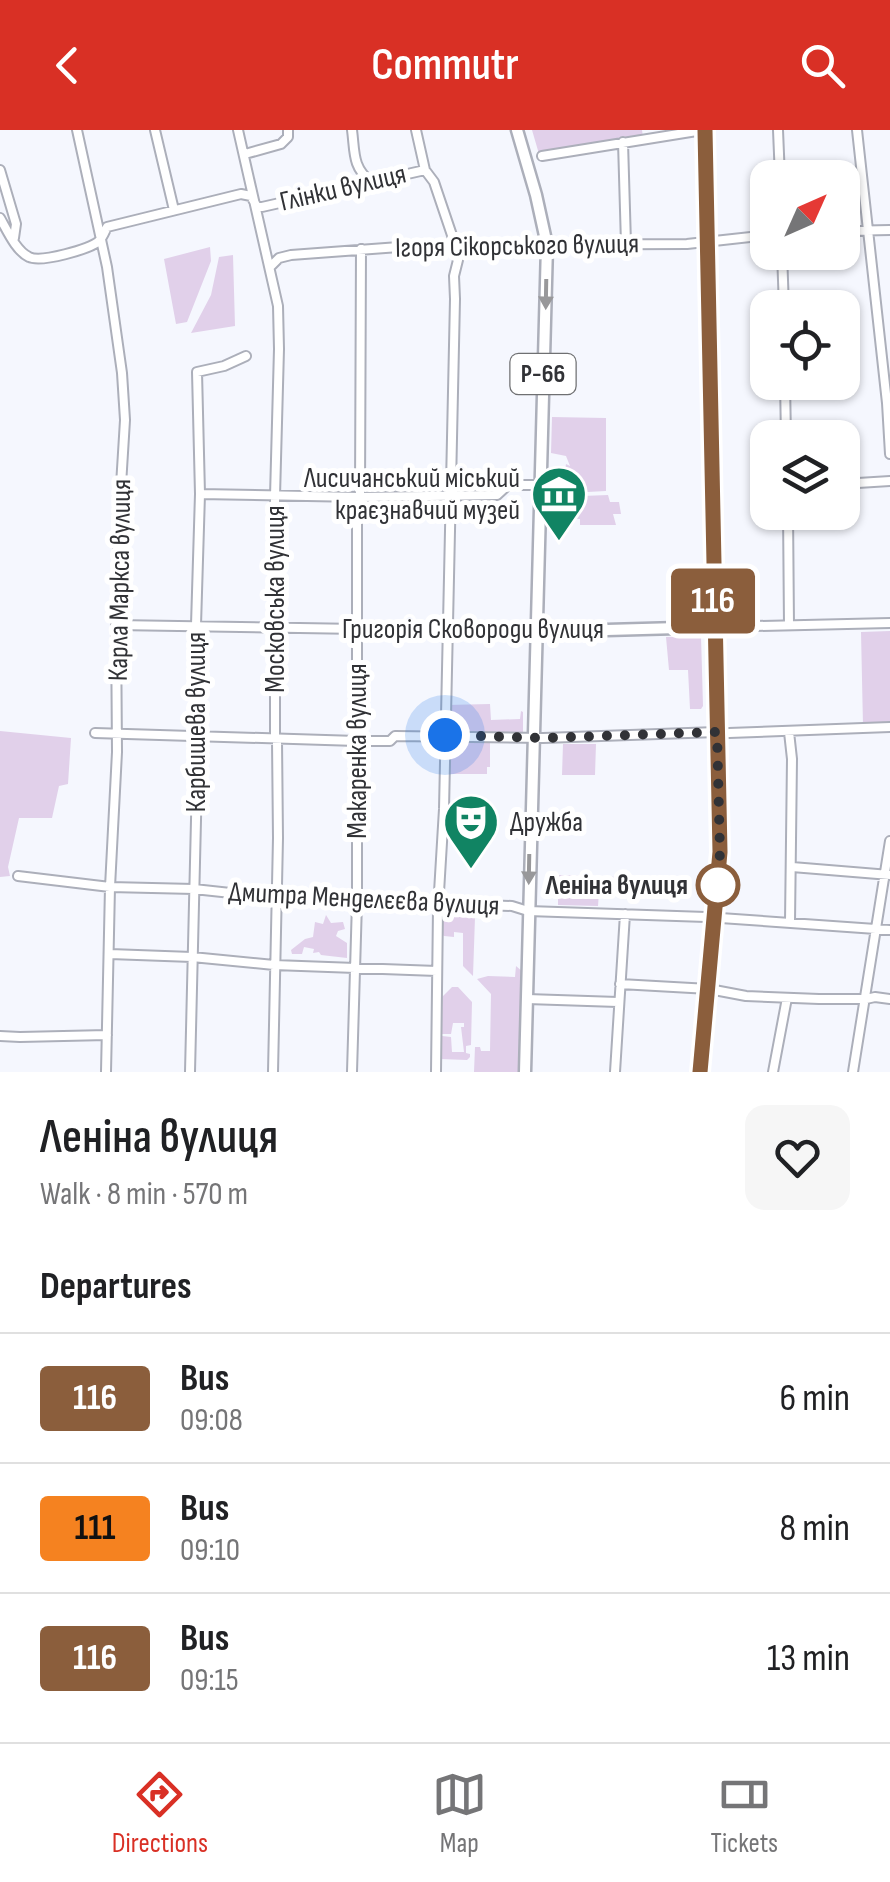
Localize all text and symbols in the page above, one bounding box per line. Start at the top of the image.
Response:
icon: back [40,38,95,93]
text: Commutr [371,38,519,93]
icon: search [795,38,850,93]
street label: Глінки вулиця [277,157,409,219]
north arrow [750,160,860,270]
map controls [750,160,860,530]
street label: Ігоря Сікорського вулиця [395,227,639,265]
one-way arrow [537,278,553,310]
button: locate [750,290,860,400]
road number: Р-66 [510,354,576,394]
button: layers [750,420,860,530]
place label: Лисичанський міський краєзнавчий музей [303,462,520,527]
museum icon: Лисичанський міський краєзнавчий музей [529,464,589,543]
street label: Карла Маркса вулиця [102,479,138,681]
street label: Московська вулиця [259,505,292,693]
line badge: 116 [656,568,770,634]
text: 116 [691,580,735,623]
street label: Григорія Сковороди вулиця [342,613,604,646]
street label: Карбишева вулиця [180,632,213,812]
street label: Макаренка вулиця [341,663,374,839]
your location [420,710,470,760]
theatre icon: Дружба [441,792,501,871]
place label: Дружба [510,806,583,839]
one-way arrow [521,854,537,886]
marker: Леніна вулиця [697,864,739,906]
place label: Леніна вулиця [545,869,688,902]
street label: Дмитра Менделєєва вулиця [228,875,500,923]
button: heart [745,1105,850,1210]
text: Леніна вулиця [40,1109,278,1166]
text: Walk · 8 min · 570 m [40,1175,248,1214]
text: Departures [40,1264,192,1309]
text: Bus [180,1356,229,1401]
text: 6 min [780,1376,850,1421]
text: 116 [73,1377,117,1420]
text: 09:08 [180,1401,243,1440]
text: Bus [180,1486,229,1531]
text: 8 min [780,1506,850,1551]
text: 111 [74,1507,116,1550]
text: 09:10 [180,1531,240,1570]
text: Bus [180,1616,229,1661]
text: 13 min [767,1636,850,1681]
text: 116 [73,1637,117,1680]
text: 09:15 [180,1661,239,1700]
tab: Directions [112,1767,208,1860]
tab: Map [432,1767,487,1860]
tab: Tickets [711,1767,778,1860]

